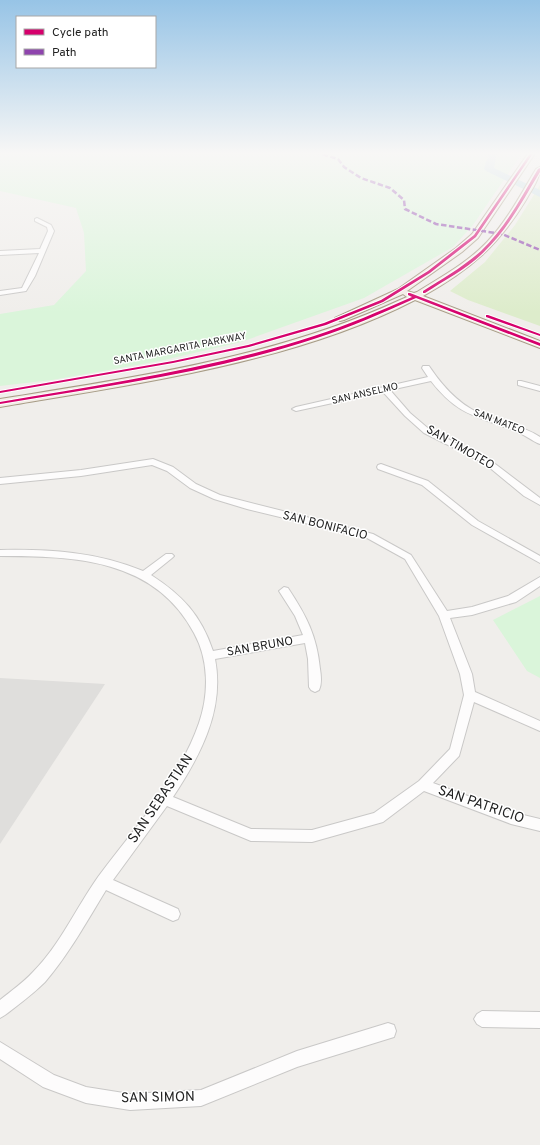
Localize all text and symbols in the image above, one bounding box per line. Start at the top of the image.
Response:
legend [16,16,156,68]
text: Cycle path [52,25,109,41]
text: Path [52,45,77,61]
street label: SANTA MARGARITA PARKWAY [112,330,248,368]
street label: SAN ANSELMO [331,380,399,408]
street label: SAN MATEO [471,406,527,438]
street label: SAN TIMOTEO [423,422,497,474]
street label: SAN BONIFACIO [281,508,369,544]
street label: SAN BRUNO [226,633,294,661]
street label: SAN SEBASTIAN [125,751,197,847]
street label: SAN PATRICIO [436,782,526,828]
street label: SAN SIMON [121,1089,195,1107]

